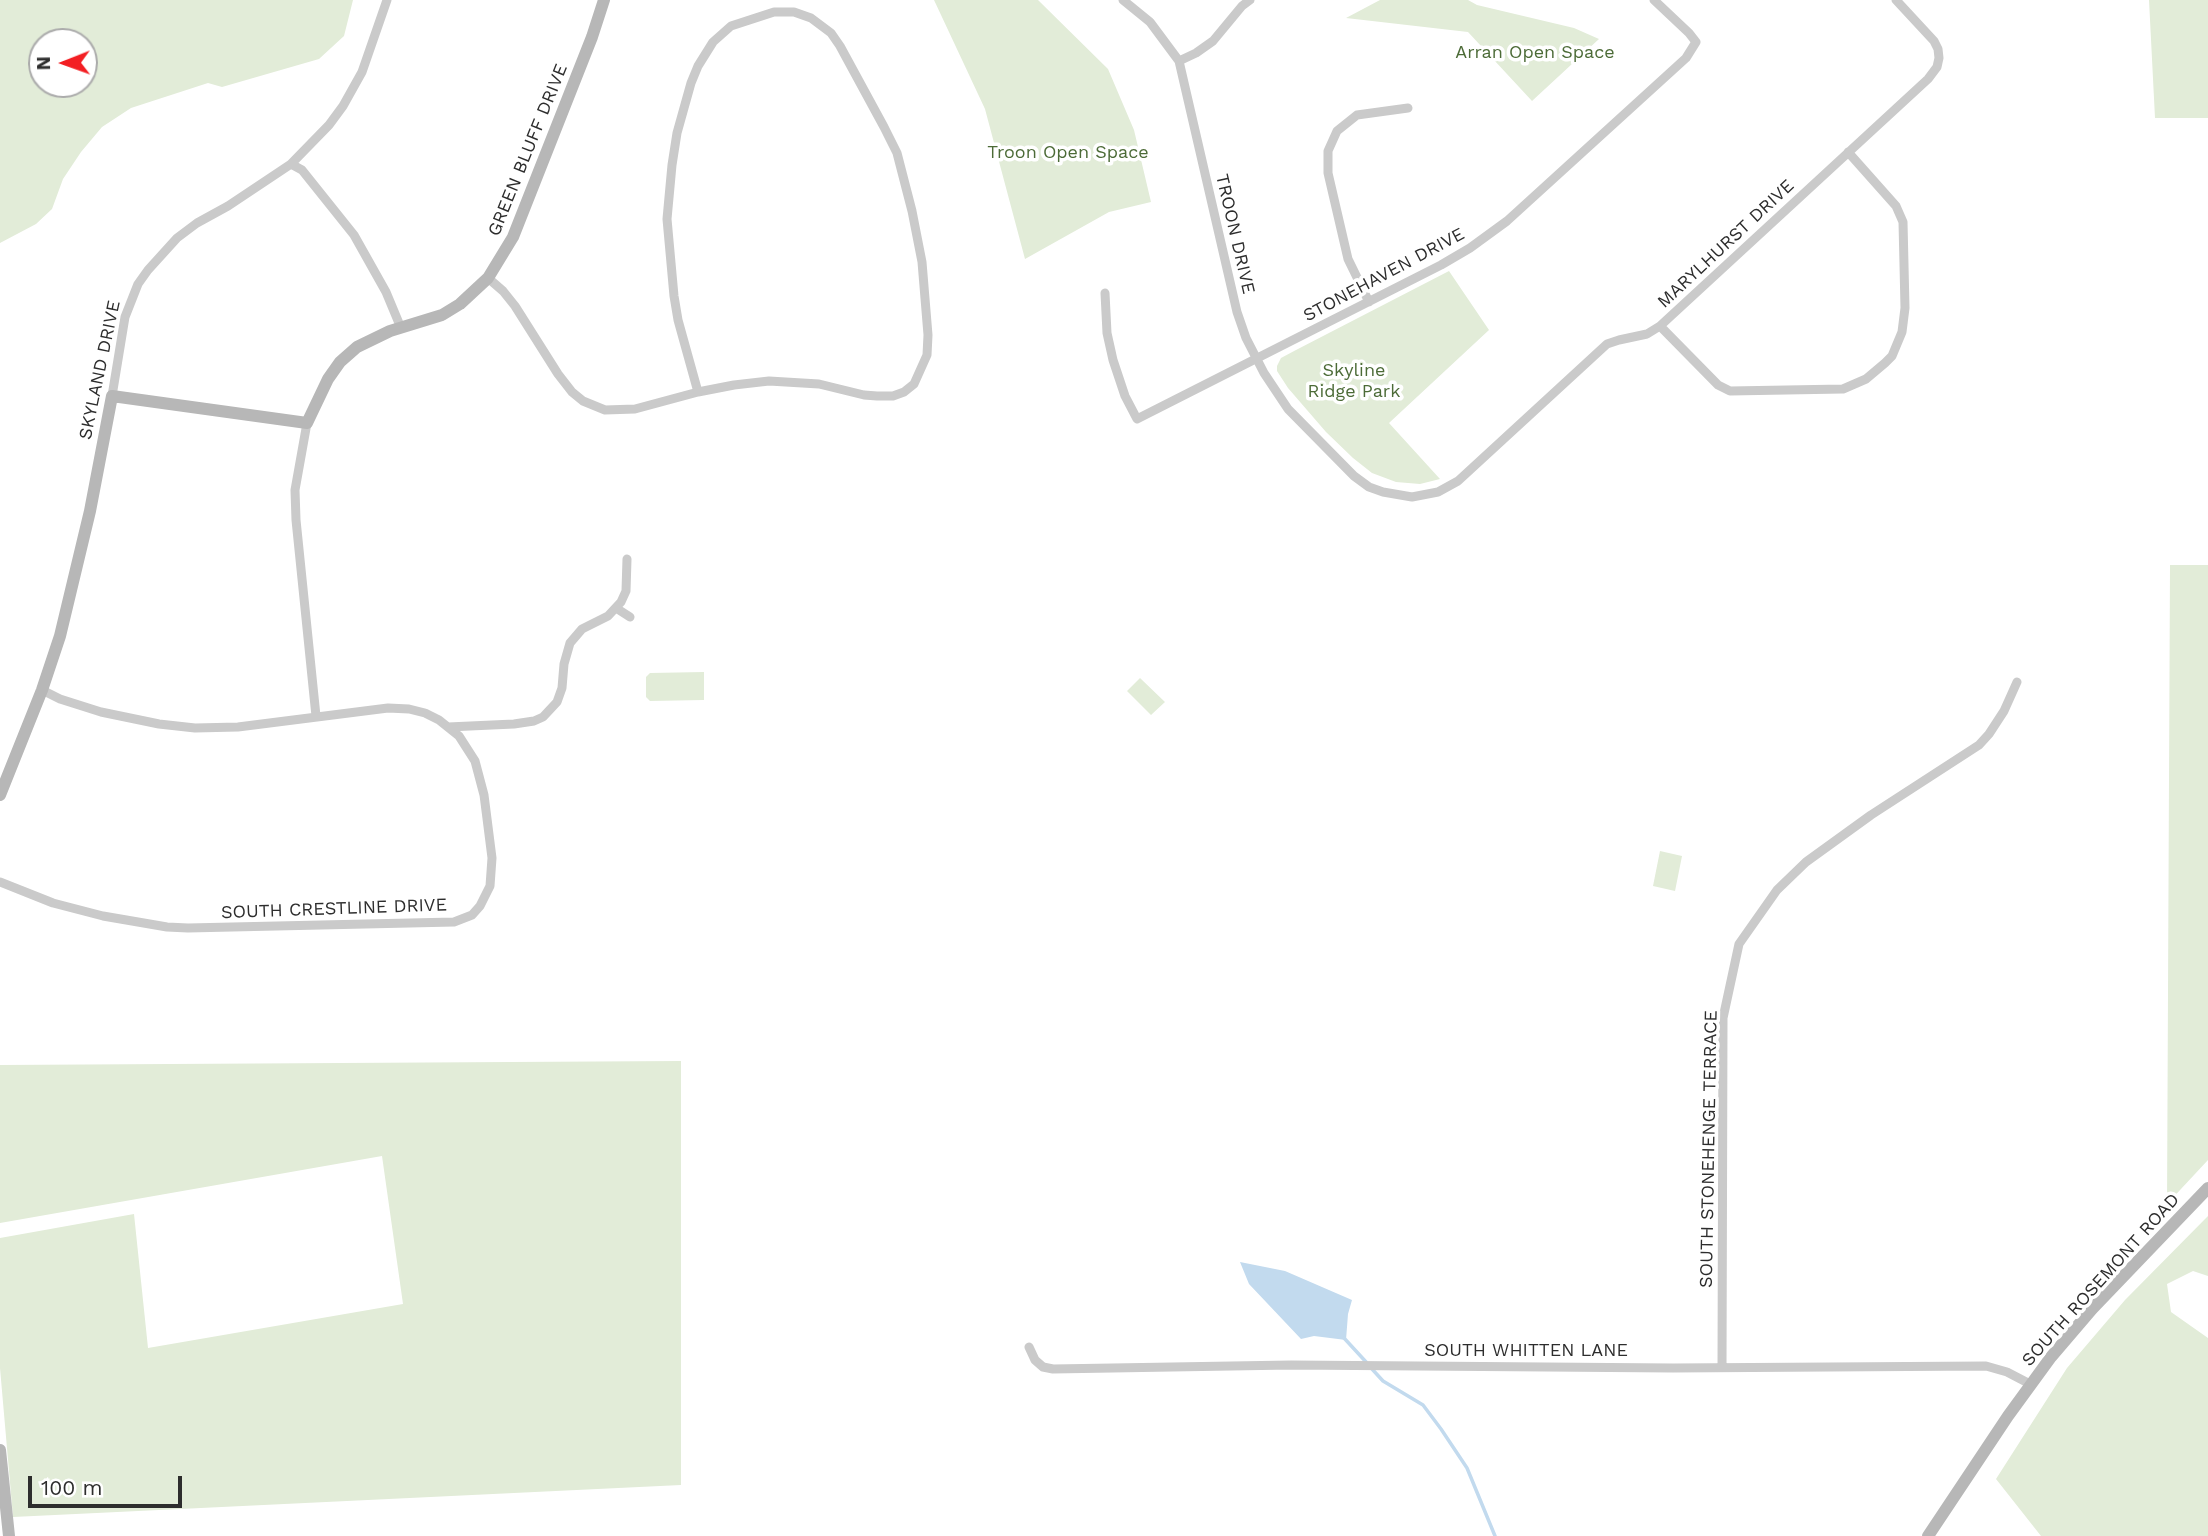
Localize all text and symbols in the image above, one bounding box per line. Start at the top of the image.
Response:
north arrow [28,28,98,98]
park label: Arran Open Space [1455,42,1615,64]
text: N [32,56,55,71]
street label: GREEN BLUFF DRIVE [484,61,572,239]
park label: Troon Open Space [987,142,1149,164]
street label: TROON DRIVE [1211,172,1259,296]
street label: MARYLHURST DRIVE [1653,175,1799,313]
street label: STONEHAVEN DRIVE [1300,223,1468,327]
street label: SKYLAND DRIVE [75,298,125,442]
park label: Skyline Ridge Park [1308,360,1400,402]
street label: SOUTH CRESTLINE DRIVE [221,894,447,924]
street label: SOUTH STONEHENGE TERRACE [1696,1010,1722,1288]
street label: SOUTH ROSEMONT ROAD [2018,1189,2184,1371]
street label: SOUTH WHITTEN LANE [1424,1340,1628,1362]
scale bar [32,1462,186,1506]
text: 100 m [41,1475,103,1500]

